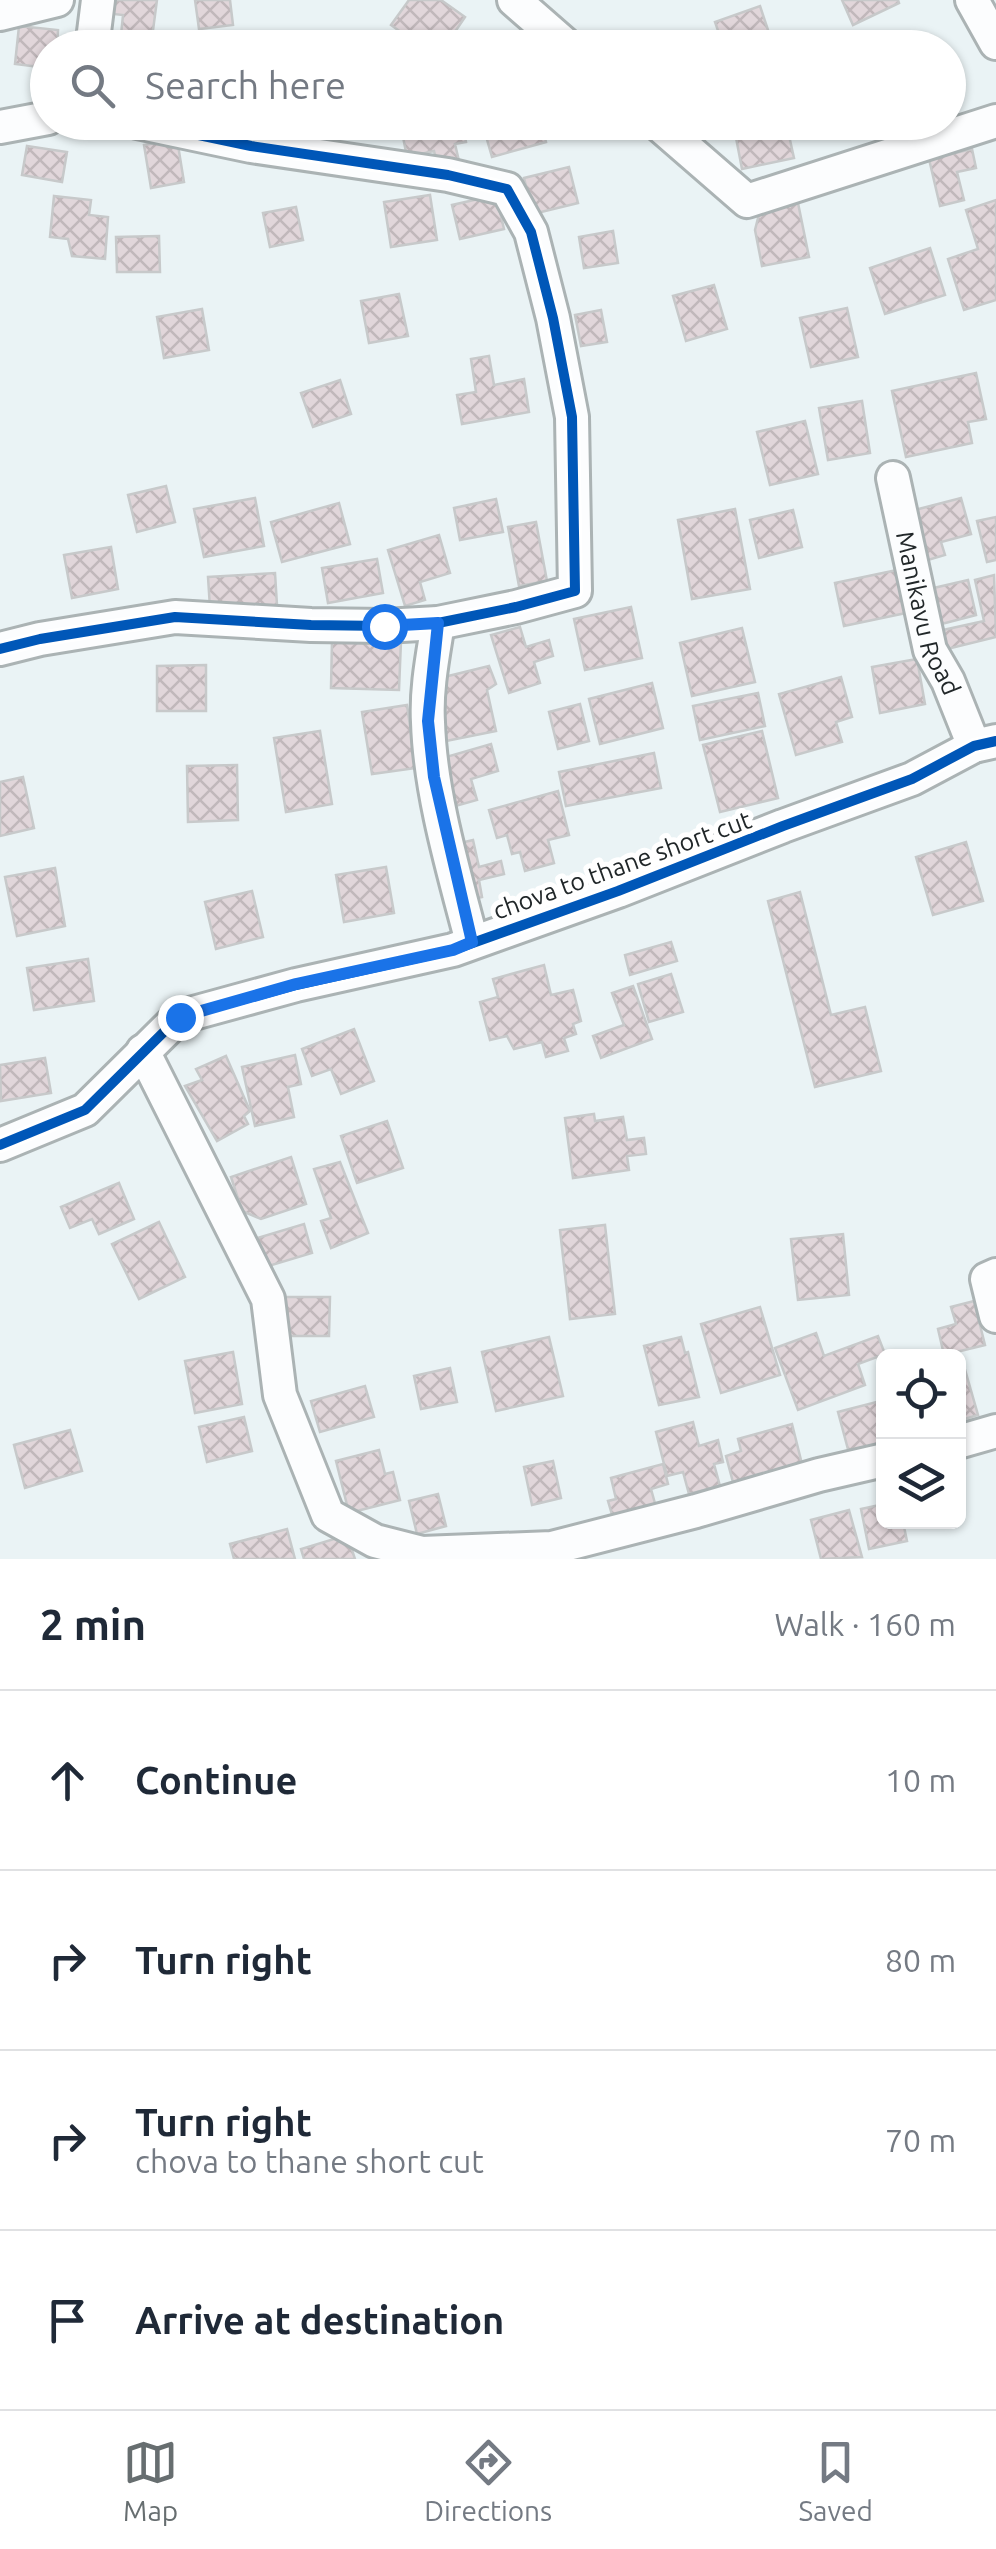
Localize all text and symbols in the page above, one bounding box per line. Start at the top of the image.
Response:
search box [30,30,966,140]
icon: search [65,58,120,113]
text: Search here [145,64,346,106]
street label: Manikavu Road [891,529,966,699]
route start [362,604,408,650]
street label: chova to thane short cut [489,805,755,925]
route end [158,995,204,1041]
map controls [876,1349,966,1529]
button: locate [876,1349,966,1439]
button: layers [876,1439,966,1529]
text: 2 min [40,1601,146,1648]
text: Walk · 160 m [774,1606,956,1642]
icon: ahead [40,1753,95,1808]
text: Continue [135,1759,297,1801]
text: 10 m [885,1762,956,1798]
icon: right [40,1933,95,1988]
text: Turn right [135,1939,312,1981]
text: 80 m [885,1942,956,1978]
text: Turn right [135,2101,312,2143]
icon: right [40,2113,95,2168]
text: 70 m [885,2122,956,2158]
text: chova to thane short cut [135,2143,484,2179]
icon: arrive [40,2293,95,2348]
text: Arrive at destination [135,2299,504,2341]
tab: Map [123,2435,178,2526]
tab: Directions [424,2435,552,2526]
tab: Saved [798,2435,873,2526]

